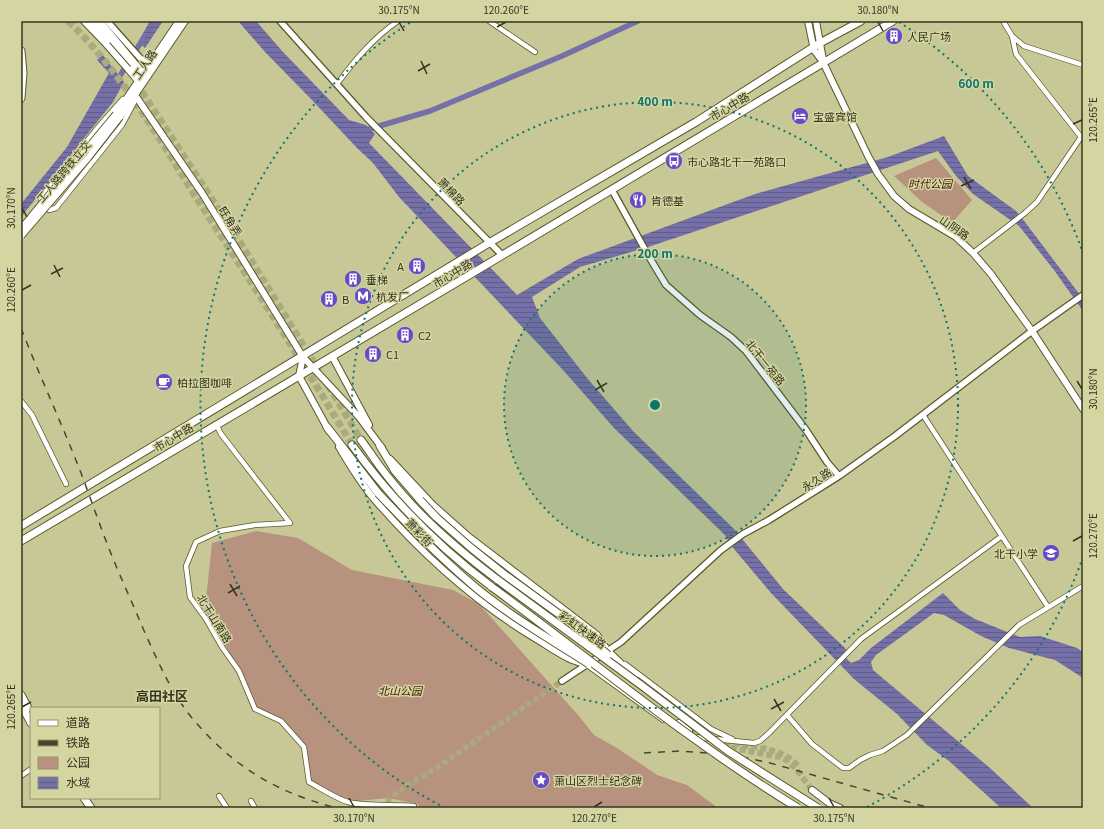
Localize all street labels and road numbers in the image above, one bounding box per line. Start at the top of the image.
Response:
street label: 工人路 [128,46,160,82]
street label: 市心中路 [706,88,752,124]
street label: 工人路跨铁立交 [32,136,94,206]
street label: 萧棉路 [435,174,469,208]
street label: 旺角弄 [215,203,247,239]
street label: 山阴路 [937,211,973,243]
street label: 市心中路 [429,255,475,291]
street label: 北干一苑路 [742,336,790,388]
street label: 市心中路 [150,419,196,455]
street label: 永久路 [798,463,834,495]
street label: 萧彩街 [403,515,437,549]
street label: 北干山南路 [194,590,236,646]
street label: 彩虹快速路 [556,606,610,652]

